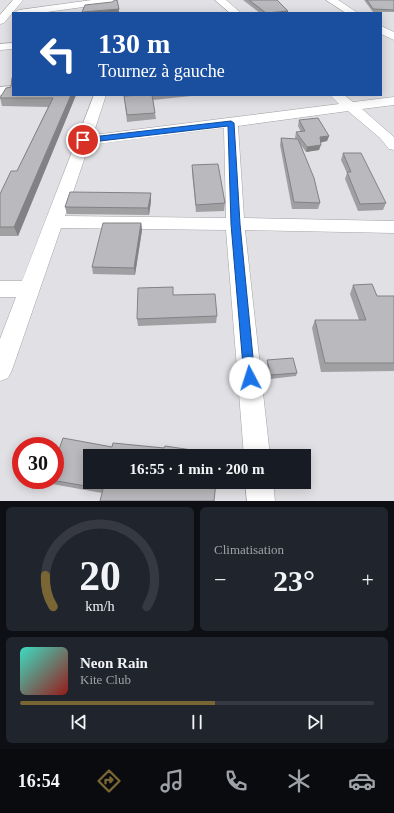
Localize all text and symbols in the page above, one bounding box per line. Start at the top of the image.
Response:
icon: left [32,28,84,80]
text: 130 m [98,28,170,59]
text: Tournez à gauche [98,61,225,81]
pin [66,123,100,157]
icon: arrive [72,129,94,151]
position arrow [229,357,271,399]
speed limit sign: 30 [12,437,64,489]
text: 16:55 · 1 min · 200 m [130,461,265,477]
text: Climatisation [214,542,284,557]
text: 20 [79,553,121,599]
text: 23° [273,564,315,597]
text: − [214,567,226,592]
text: + [362,567,374,592]
text: km/h [85,598,115,614]
text: Neon Rain [80,655,148,671]
text: Kite Club [80,672,131,687]
icon: previous [68,711,90,733]
icon: pause [186,711,208,733]
icon: next [304,711,326,733]
icon: directions [95,767,123,795]
icon: music [158,767,186,795]
icon: phone [222,767,250,795]
icon: climate [285,767,313,795]
icon: car [348,767,376,795]
text: 16:54 [18,771,60,791]

